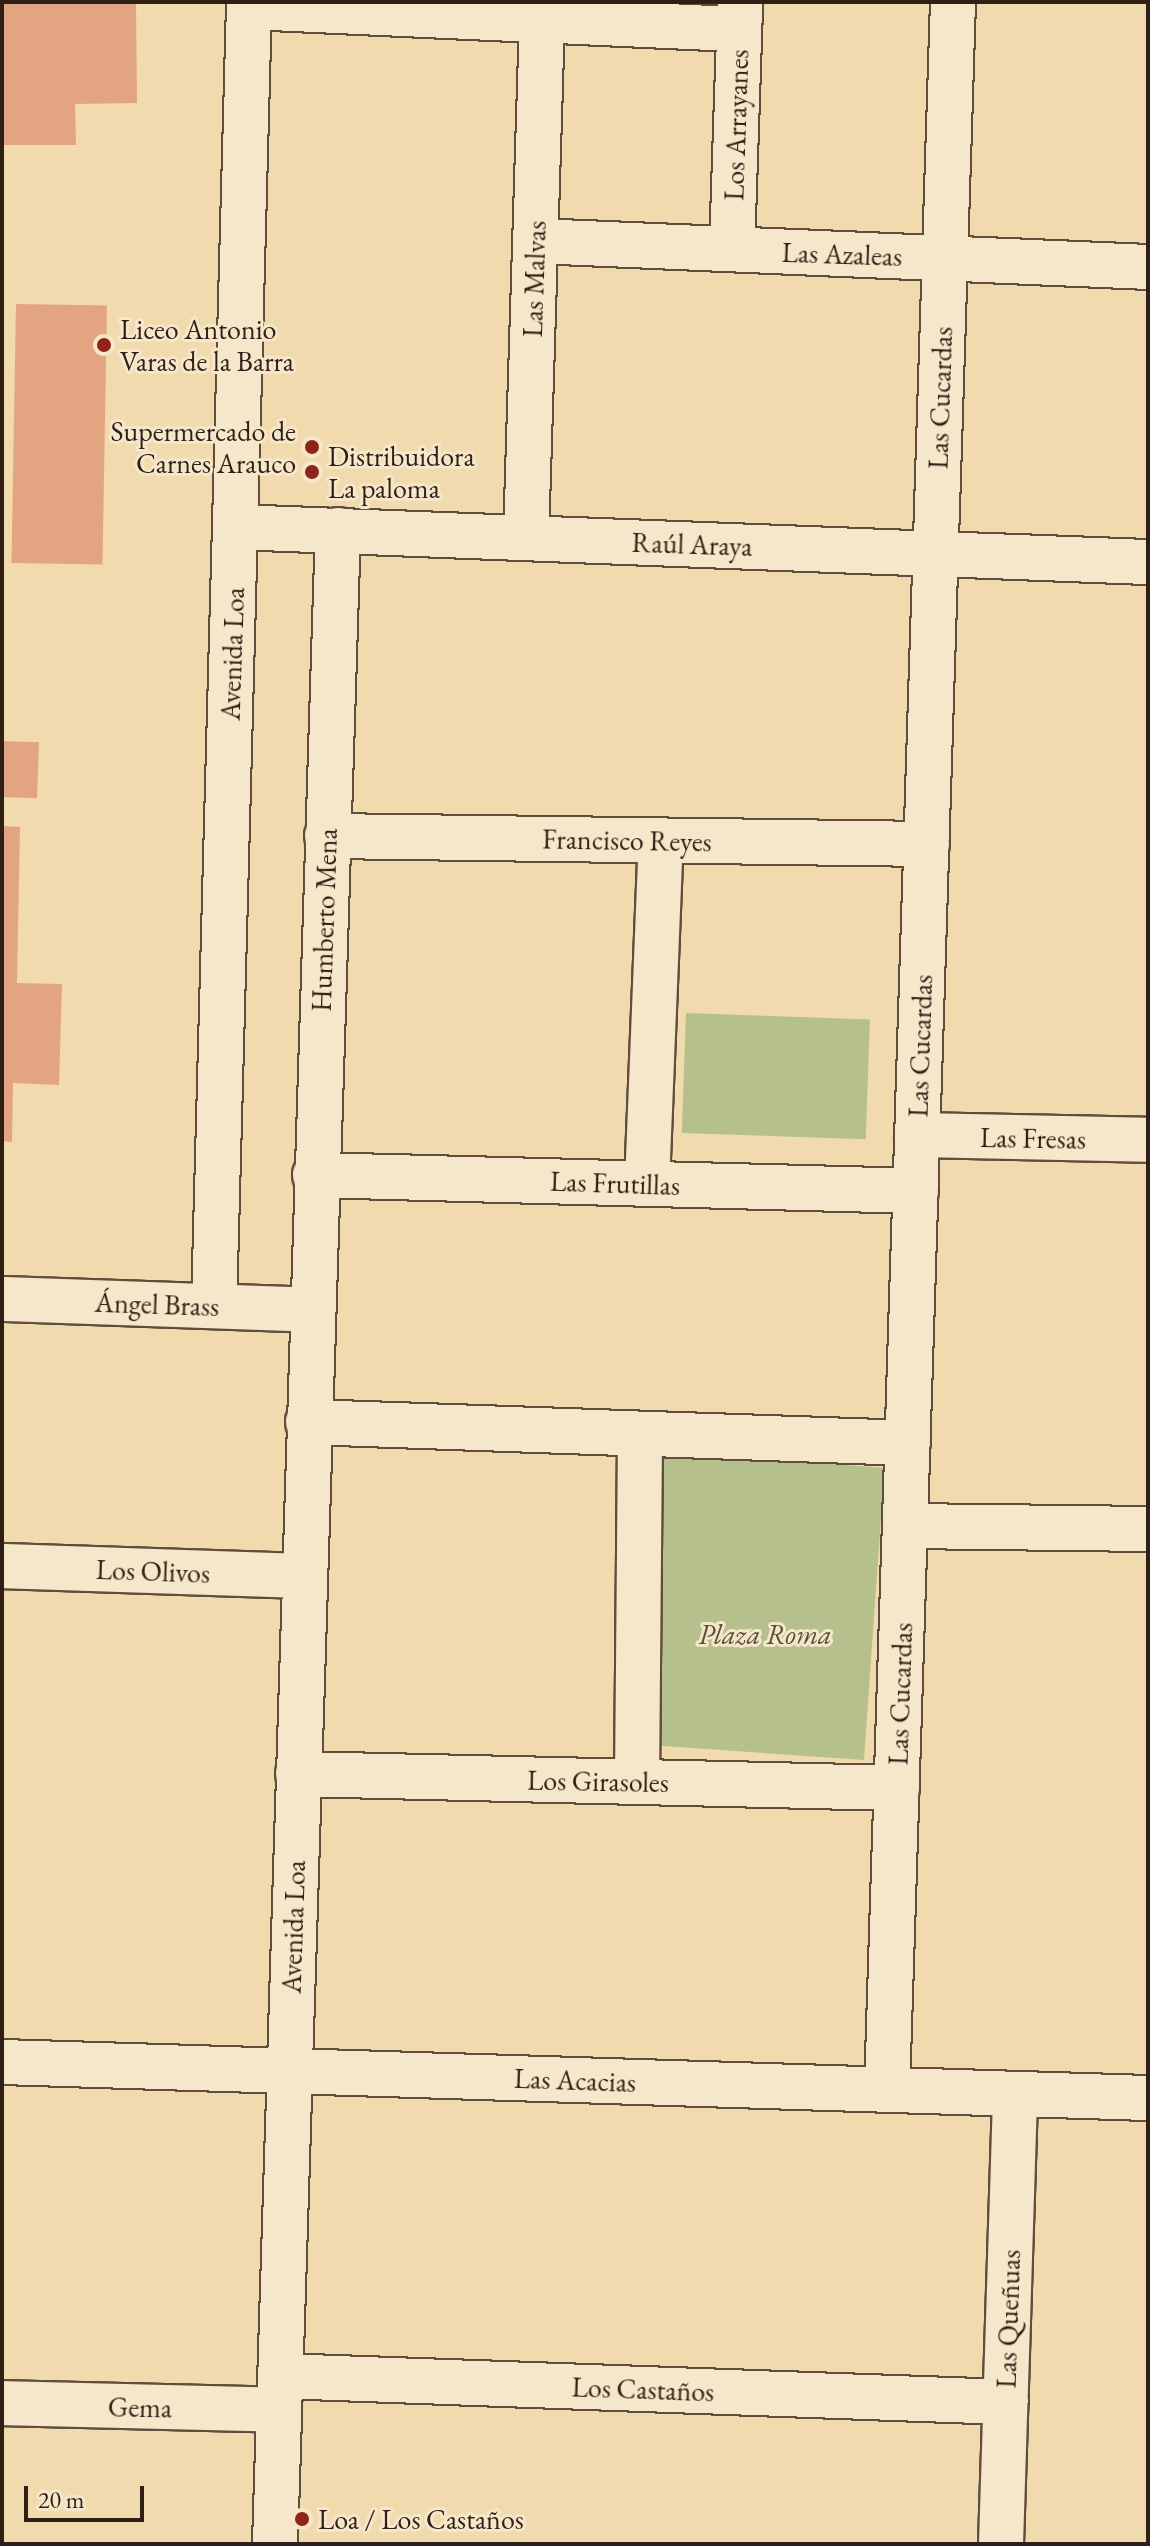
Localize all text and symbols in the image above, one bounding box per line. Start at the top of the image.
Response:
street label: Los Arrayanes [717,49,755,201]
street label: Las Malvas [515,220,553,338]
street label: Las Azaleas [781,235,903,273]
place label: Liceo Antonio Varas de la Barra [120,312,294,378]
street label: Las Cucardas [921,326,959,470]
marker: Liceo Antonio Varas de la Barra [95,336,113,354]
place label: Supermercado de Carnes Arauco [111,414,296,480]
marker: Supermercado de Carnes Arauco [303,438,321,456]
place label: Distribuidora La paloma [328,439,475,505]
marker: Distribuidora La paloma [303,463,321,481]
street label: Raúl Araya [631,525,753,563]
street label: Avenida Loa [213,587,251,721]
street label: Francisco Reyes [542,822,712,858]
street label: Humberto Mena [304,828,344,1012]
street label: Las Cucardas [901,974,939,1118]
street label: Las Fresas [980,1120,1086,1156]
street label: Las Frutillas [549,1164,681,1202]
street label: Ángel Brass [94,1285,220,1323]
street label: Los Olivos [95,1552,211,1590]
park label: Plaza Roma [698,1617,832,1651]
street label: Las Cucardas [881,1622,919,1766]
street label: Los Girasoles [527,1763,669,1799]
street label: Avenida Loa [274,1860,312,1994]
street label: Las Acacias [513,2061,637,2099]
street label: Las Queñuas [989,2249,1027,2389]
street label: Los Castaños [571,2370,715,2408]
street label: Gema [108,2390,172,2424]
scale bar [28,2470,148,2520]
text: 20 m [38,2484,85,2515]
place label: Loa / Los Castaños [318,2502,524,2536]
marker: Loa / Los Castaños [293,2510,311,2528]

